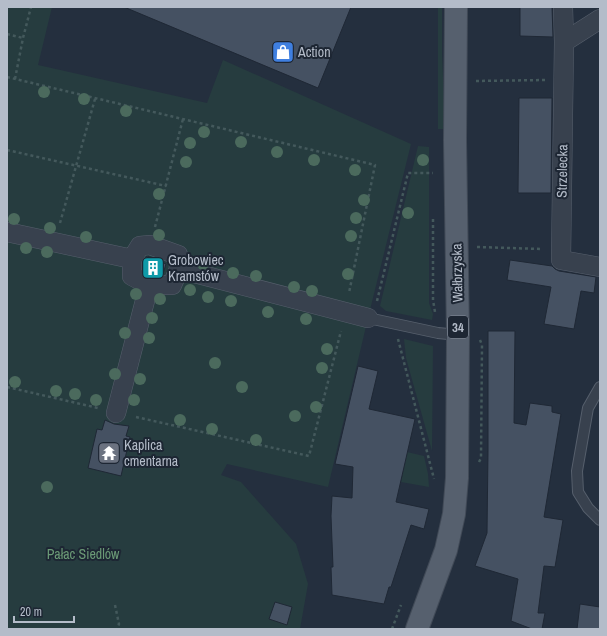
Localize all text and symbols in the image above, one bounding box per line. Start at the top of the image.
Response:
shop icon: Action [270,39,296,65]
place label: Action [297,43,331,61]
street label: Strzelecka [553,143,571,198]
street label: Wałbrzyska [447,243,467,303]
place label: Grobowiec Kramstów [168,251,224,285]
building icon: Grobowiec Kramstów [140,255,166,281]
road number: 34 [448,316,468,338]
place label: Kaplica cmentarna [124,436,179,470]
temple icon: Kaplica cmentarna [96,440,122,466]
park label: Pałac Siedlów [47,545,120,563]
scale bar [14,598,74,624]
text: 20 m [20,604,42,620]

